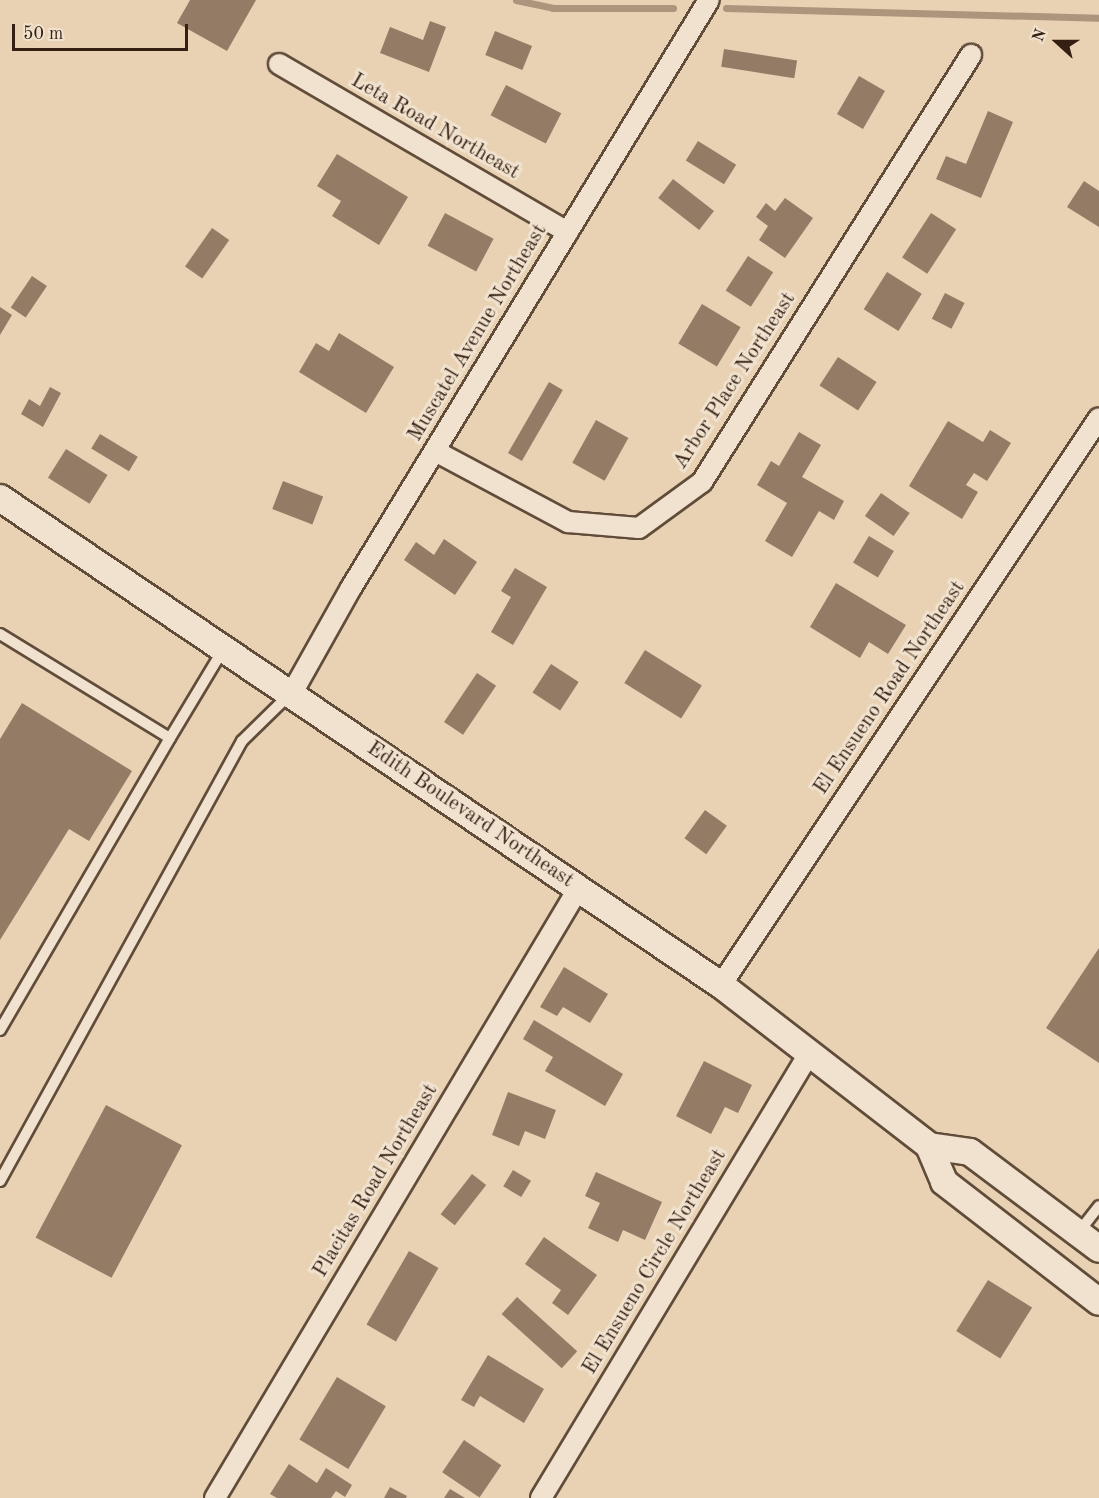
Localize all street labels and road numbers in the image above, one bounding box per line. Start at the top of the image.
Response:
street label: Leta Road Northeast [346,68,524,186]
street label: Muscatel Avenue Northeast [403,220,553,446]
street label: Arbor Place Northeast [668,288,802,474]
street label: El Ensueno Road Northeast [809,576,971,800]
street label: Edith Boulevard Northeast [362,736,578,894]
street label: Placitas Road Northeast [308,1080,444,1282]
street label: El Ensueno Circle Northeast [578,1145,732,1379]

